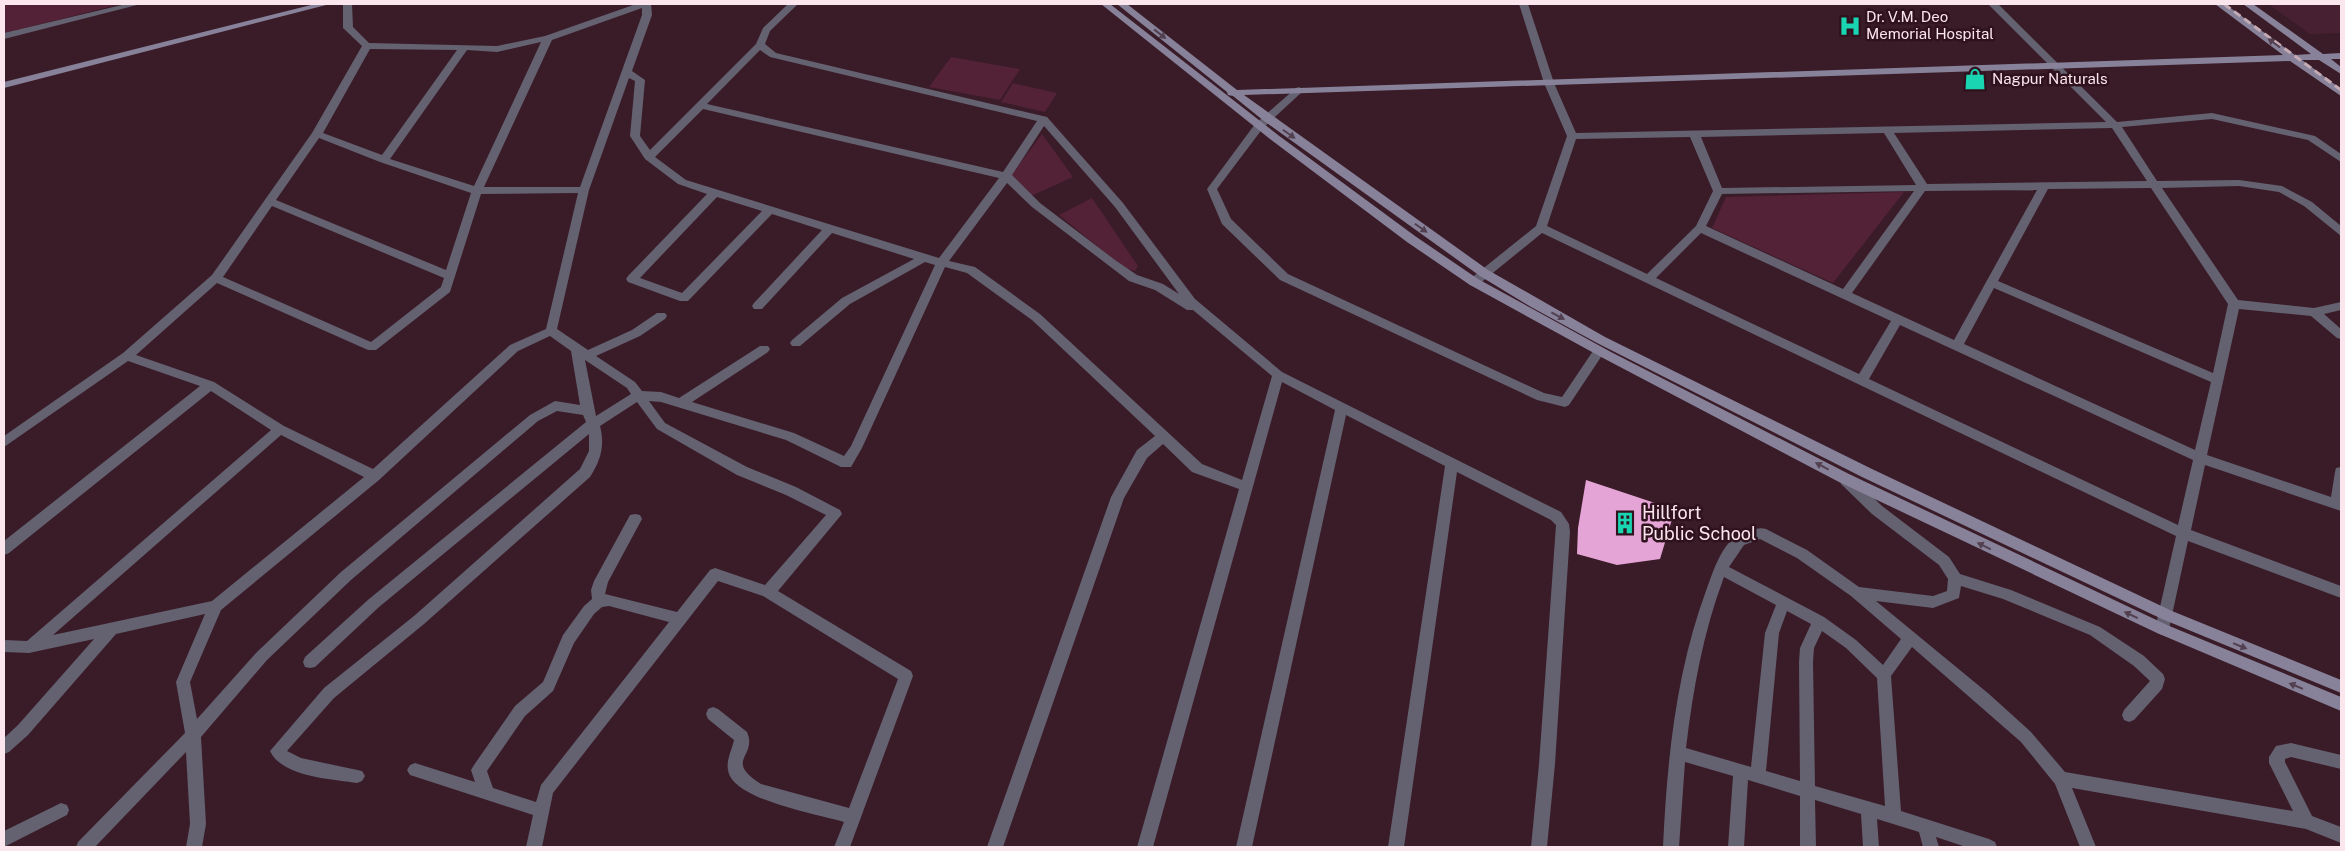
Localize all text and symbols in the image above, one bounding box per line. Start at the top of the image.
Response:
place label: Dr. V.M. Deo Memorial Hospital [1866,8,1994,42]
hospital icon: Dr. V.M. Deo Memorial Hospital [1837,13,1863,39]
one-way arrow [1153,29,1167,39]
one-way arrow [2268,38,2281,49]
shop icon: Nagpur Naturals [1962,66,1988,92]
place label: Nagpur Naturals [1992,70,2108,87]
one-way arrow [1282,129,1296,139]
one-way arrow [1414,223,1428,233]
one-way arrow [1550,312,1565,320]
one-way arrow [1815,462,1829,470]
place label: Hillfort Public School [1642,502,1756,544]
building icon: Hillfort Public School [1612,510,1638,536]
one-way arrow [1977,541,1991,549]
one-way arrow [2124,610,2138,618]
one-way arrow [2233,642,2248,650]
one-way arrow [2288,682,2303,690]

